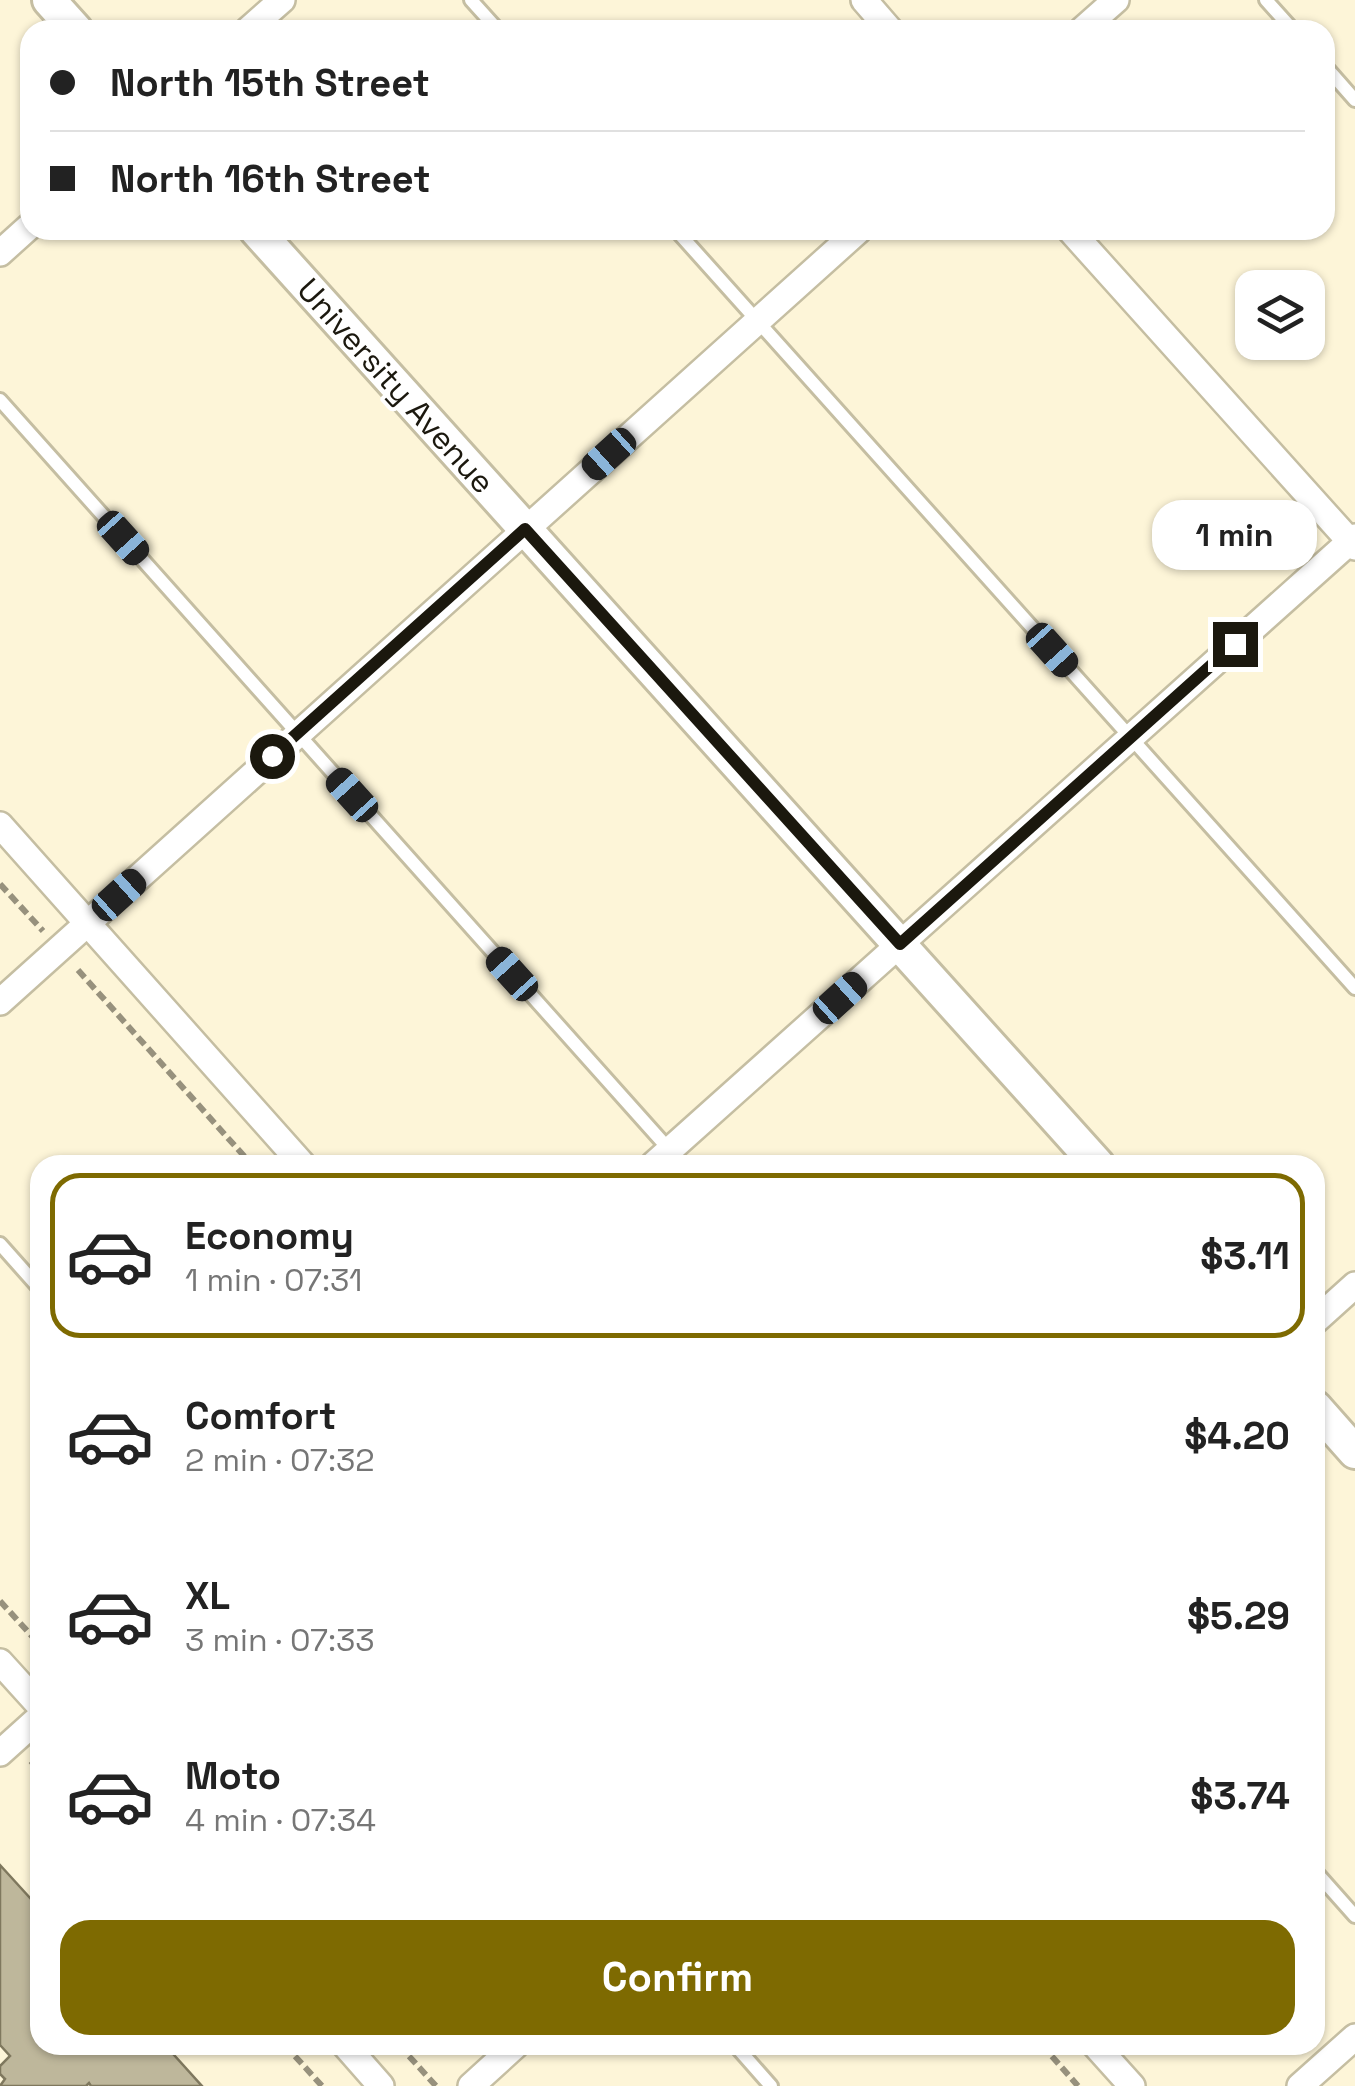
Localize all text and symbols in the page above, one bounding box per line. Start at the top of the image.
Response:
text: North 15th Street [110,59,430,107]
text: North 16th Street [110,155,431,203]
street label: University Avenue [289,270,503,502]
map controls [1235,270,1325,360]
button: layers [1235,270,1325,360]
car [577,423,641,485]
callout: 1 min [1152,499,1318,569]
car [92,506,154,570]
text: 1 min [1195,515,1274,555]
car [1021,618,1083,682]
route end [1213,622,1258,667]
route start [250,734,295,779]
car [321,763,383,827]
car [87,864,151,926]
car [481,942,543,1006]
car [808,967,872,1029]
icon: car [65,1211,155,1301]
text: Economy [185,1212,354,1260]
text: $3.11 [1200,1232,1290,1280]
text: 1 min · 07:31 [185,1260,362,1300]
icon: car [65,1391,155,1481]
text: Comfort [185,1392,336,1440]
text: $4.20 [1184,1412,1290,1460]
text: 2 min · 07:32 [185,1440,375,1480]
icon: car [65,1571,155,1661]
text: XL [185,1572,230,1620]
text: $5.29 [1187,1592,1290,1640]
text: 3 min · 07:33 [185,1620,375,1660]
icon: car [65,1751,155,1841]
text: Moto [185,1752,281,1800]
text: $3.74 [1190,1772,1290,1820]
text: 4 min · 07:34 [185,1800,376,1840]
button: Confirm [60,1920,1295,2035]

